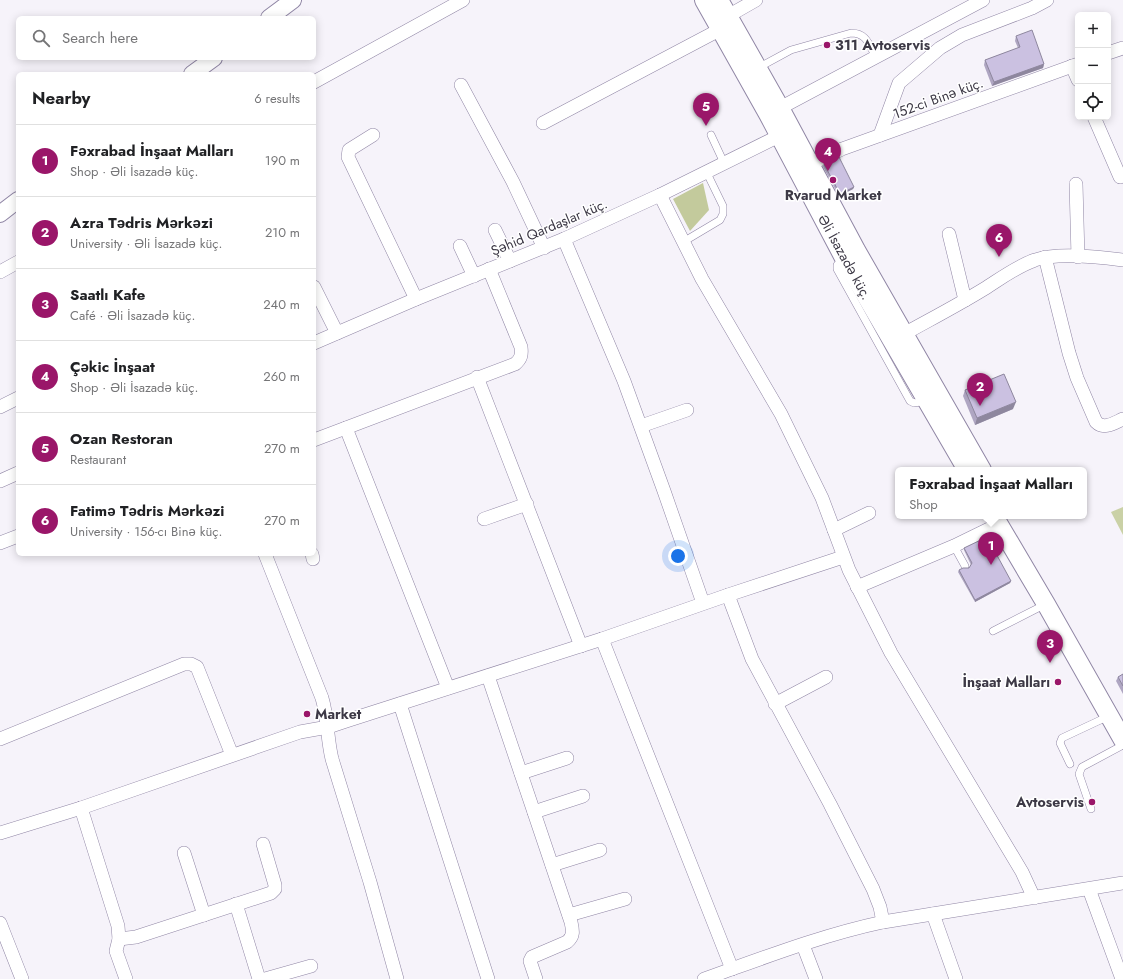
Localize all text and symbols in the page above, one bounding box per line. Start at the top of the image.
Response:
map controls [1075,12,1111,120]
button: + [1075,12,1111,48]
search box [16,16,316,60]
icon: search [30,27,52,49]
text: Search here [62,27,138,49]
place label: 311 Avtoservis [835,35,931,55]
marker: 311 Avtoservis [822,40,832,50]
button: − [1075,48,1111,84]
street label: 152-ci Binə küç. [890,72,986,124]
button: locate [1075,84,1111,120]
text: Nearby [32,86,90,110]
text: 6 results [254,89,300,108]
pin: 5 [693,93,719,126]
pin: 4 [815,138,841,171]
text: Fəxrabad İnşaat Malları [70,140,234,162]
text: 1 [42,151,48,170]
text: 190 m [265,151,300,170]
text: Shop · Əli İsazadə küç. [70,162,198,181]
marker: Rvarud Market [828,175,838,185]
place label: Rvarud Market [785,185,882,205]
street label: Şəhid Qardaşlar küç. [488,193,610,261]
street label: Əli İsazadə küç. [813,211,877,303]
text: Azra Tədris Mərkəzi [70,212,213,234]
text: 2 [41,223,49,242]
text: 210 m [265,223,300,242]
pin: 6 [986,224,1012,257]
text: University · Əli İsazadə küç. [70,234,222,253]
text: Saatlı Kafe [70,284,145,306]
text: 3 [41,295,49,314]
text: 240 m [263,295,300,314]
text: Café · Əli İsazadə küç. [70,306,195,325]
text: Çəkic İnşaat [70,356,155,378]
text: 4 [40,367,50,386]
text: 260 m [263,367,300,386]
pin: 2 [967,373,993,406]
text: Shop · Əli İsazadə küç. [70,378,198,397]
text: Ozan Restoran [70,428,173,450]
text: 5 [41,439,49,458]
text: 270 m [264,439,300,458]
text: Restaurant [70,450,126,469]
popup [895,467,1087,519]
text: Fəxrabad İnşaat Malları [909,473,1073,495]
text: Shop [909,495,938,514]
text: Fatimə Tədris Mərkəzi [70,500,224,522]
text: 6 [41,511,49,530]
text: 270 m [264,511,300,530]
text: University · 156-cı Binə küç. [70,522,222,541]
pin: 1 [978,532,1004,565]
your location [668,546,688,566]
pin: 3 [1037,630,1063,663]
place label: İnşaat Malları [963,672,1050,692]
marker: İnşaat Malları [1053,677,1063,687]
place label: Market [315,704,362,724]
marker: Market [302,709,312,719]
place label: Avtoservis [1015,792,1085,812]
marker: Avtoservis [1087,797,1097,807]

